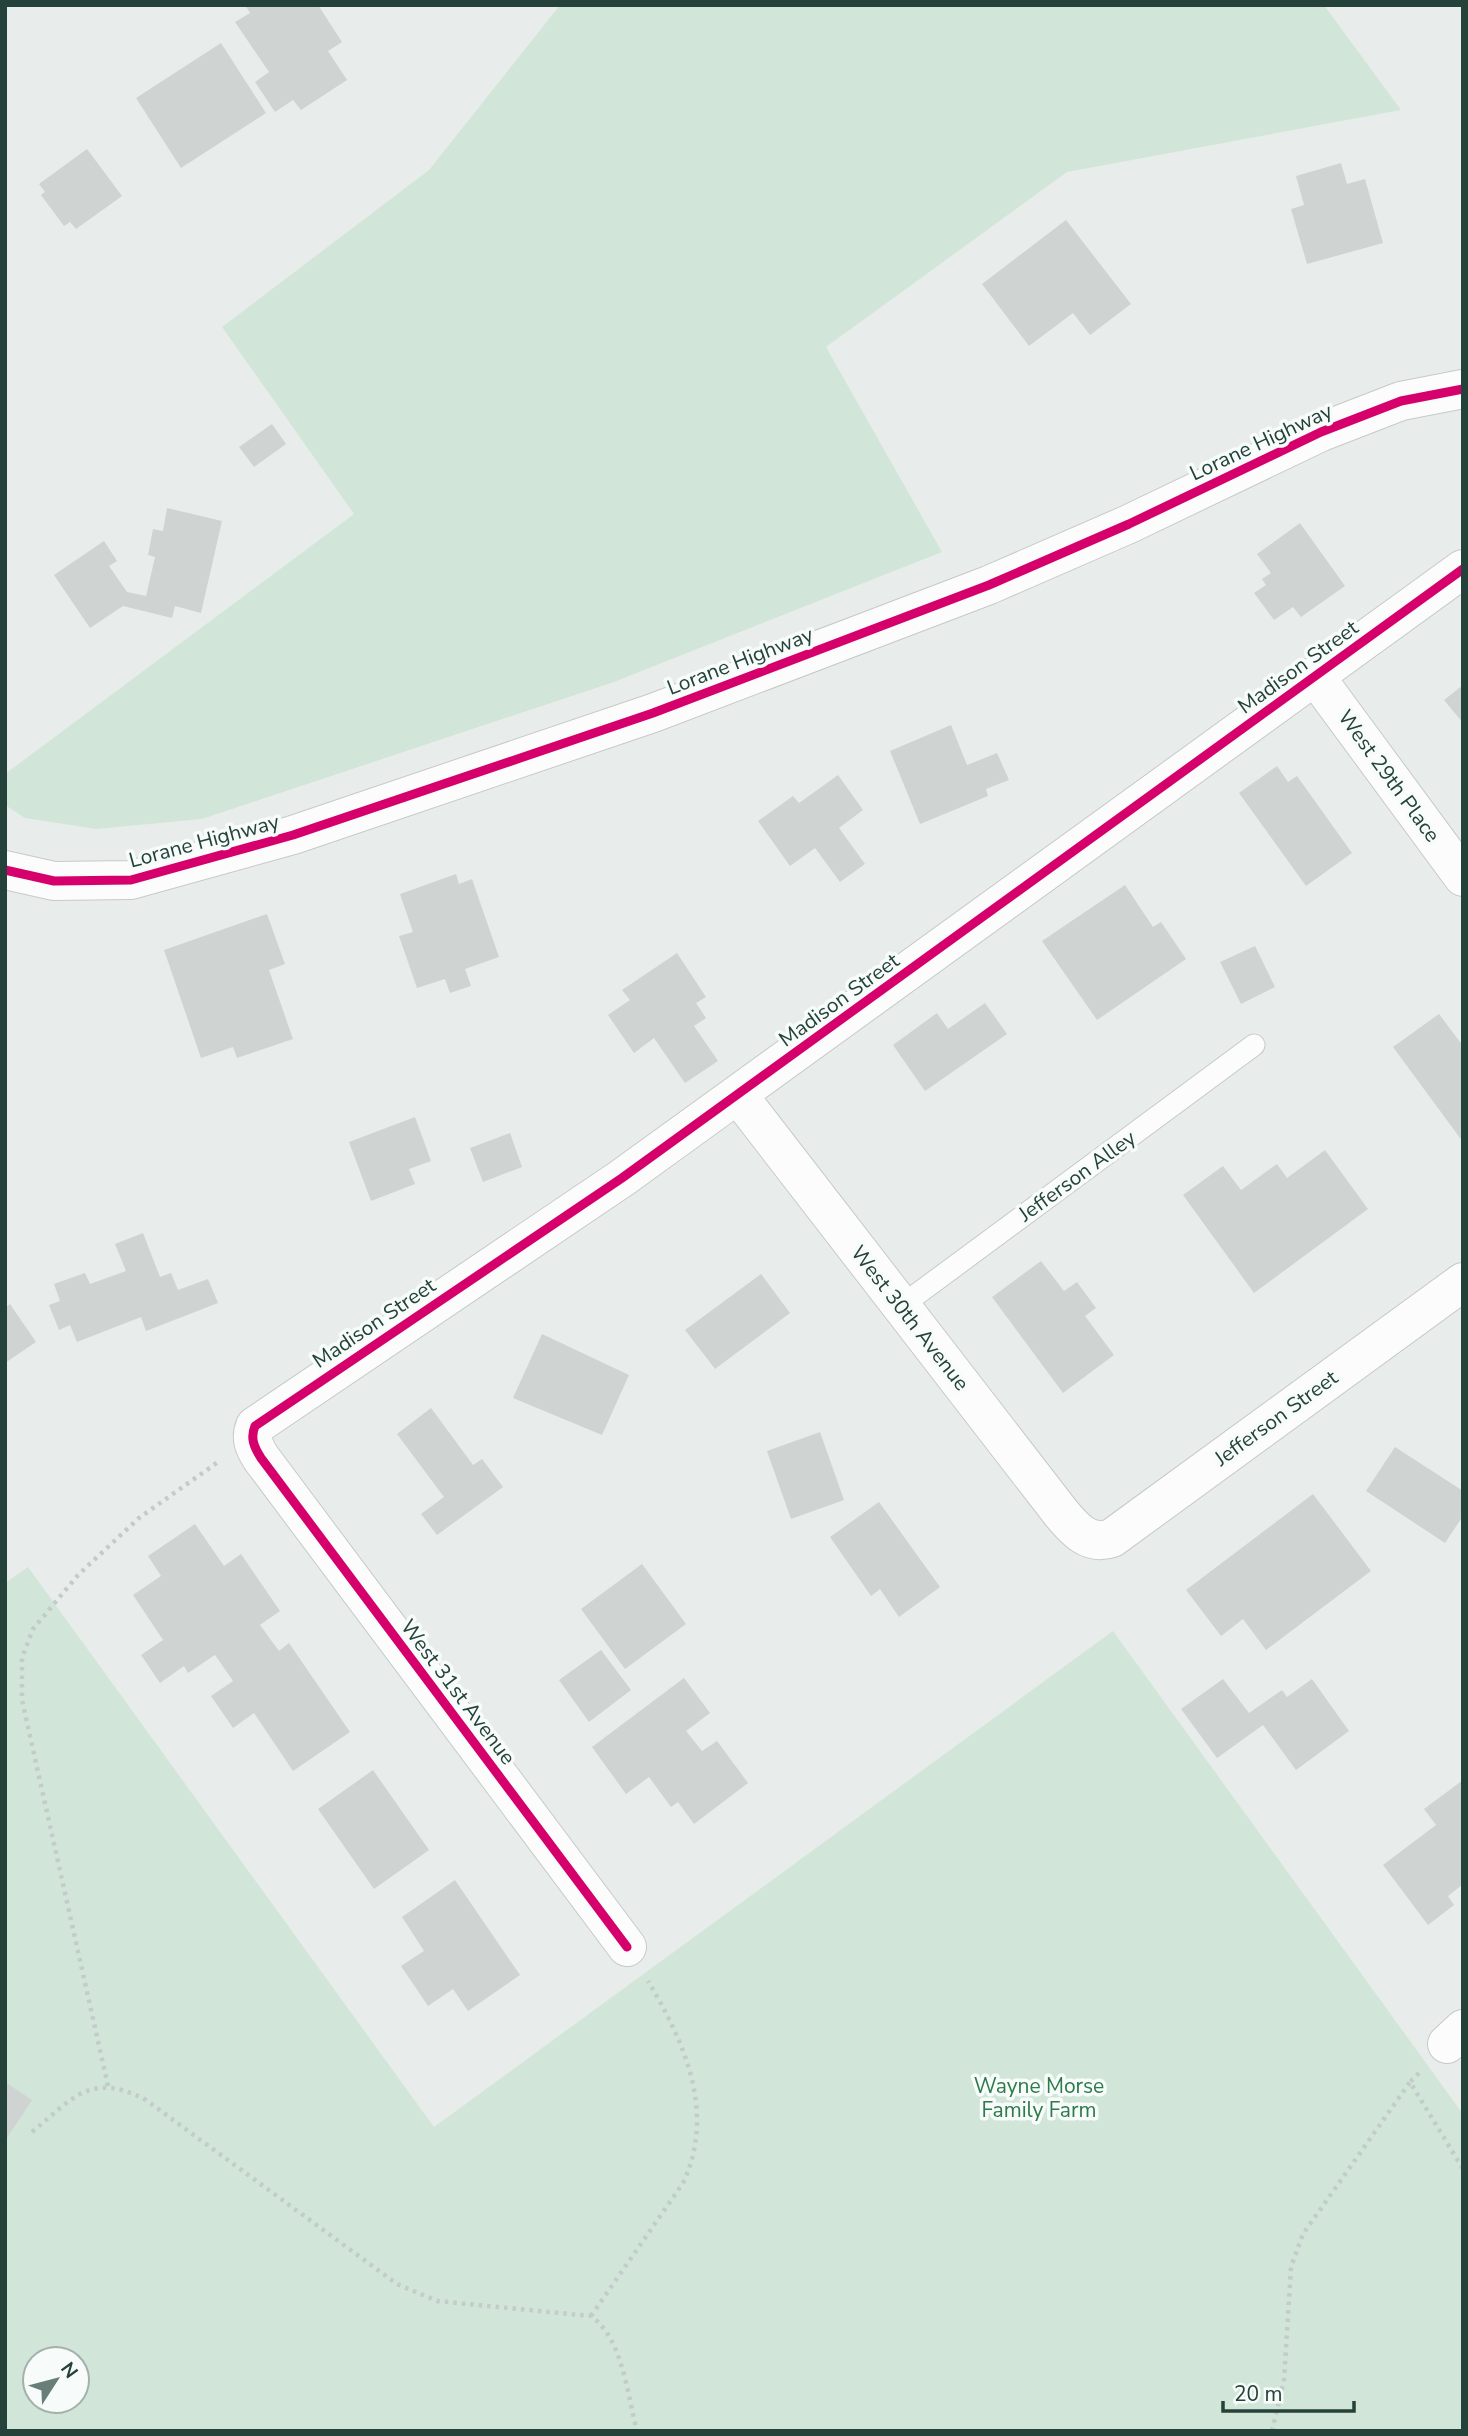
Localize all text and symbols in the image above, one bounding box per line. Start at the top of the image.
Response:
street label: Lorane Highway [1185,397,1337,487]
street label: Madison Street [1232,613,1364,720]
street label: Lorane Highway [663,620,817,702]
street label: West 29th Place [1332,704,1446,848]
street label: Lorane Highway [126,807,282,874]
street label: Madison Street [773,946,905,1053]
street label: Jefferson Alley [1012,1124,1141,1229]
street label: West 30th Avenue [844,1240,976,1396]
street label: Madison Street [307,1271,441,1374]
street label: Jefferson Street [1208,1363,1344,1473]
street label: West 31st Avenue [394,1614,522,1770]
park label: Wayne Morse Family Farm [974,2072,1104,2124]
north arrow [21,2345,91,2415]
text: N [54,2357,84,2384]
scale bar [1223,2370,1354,2414]
text: 20 m [1234,2380,1283,2408]

